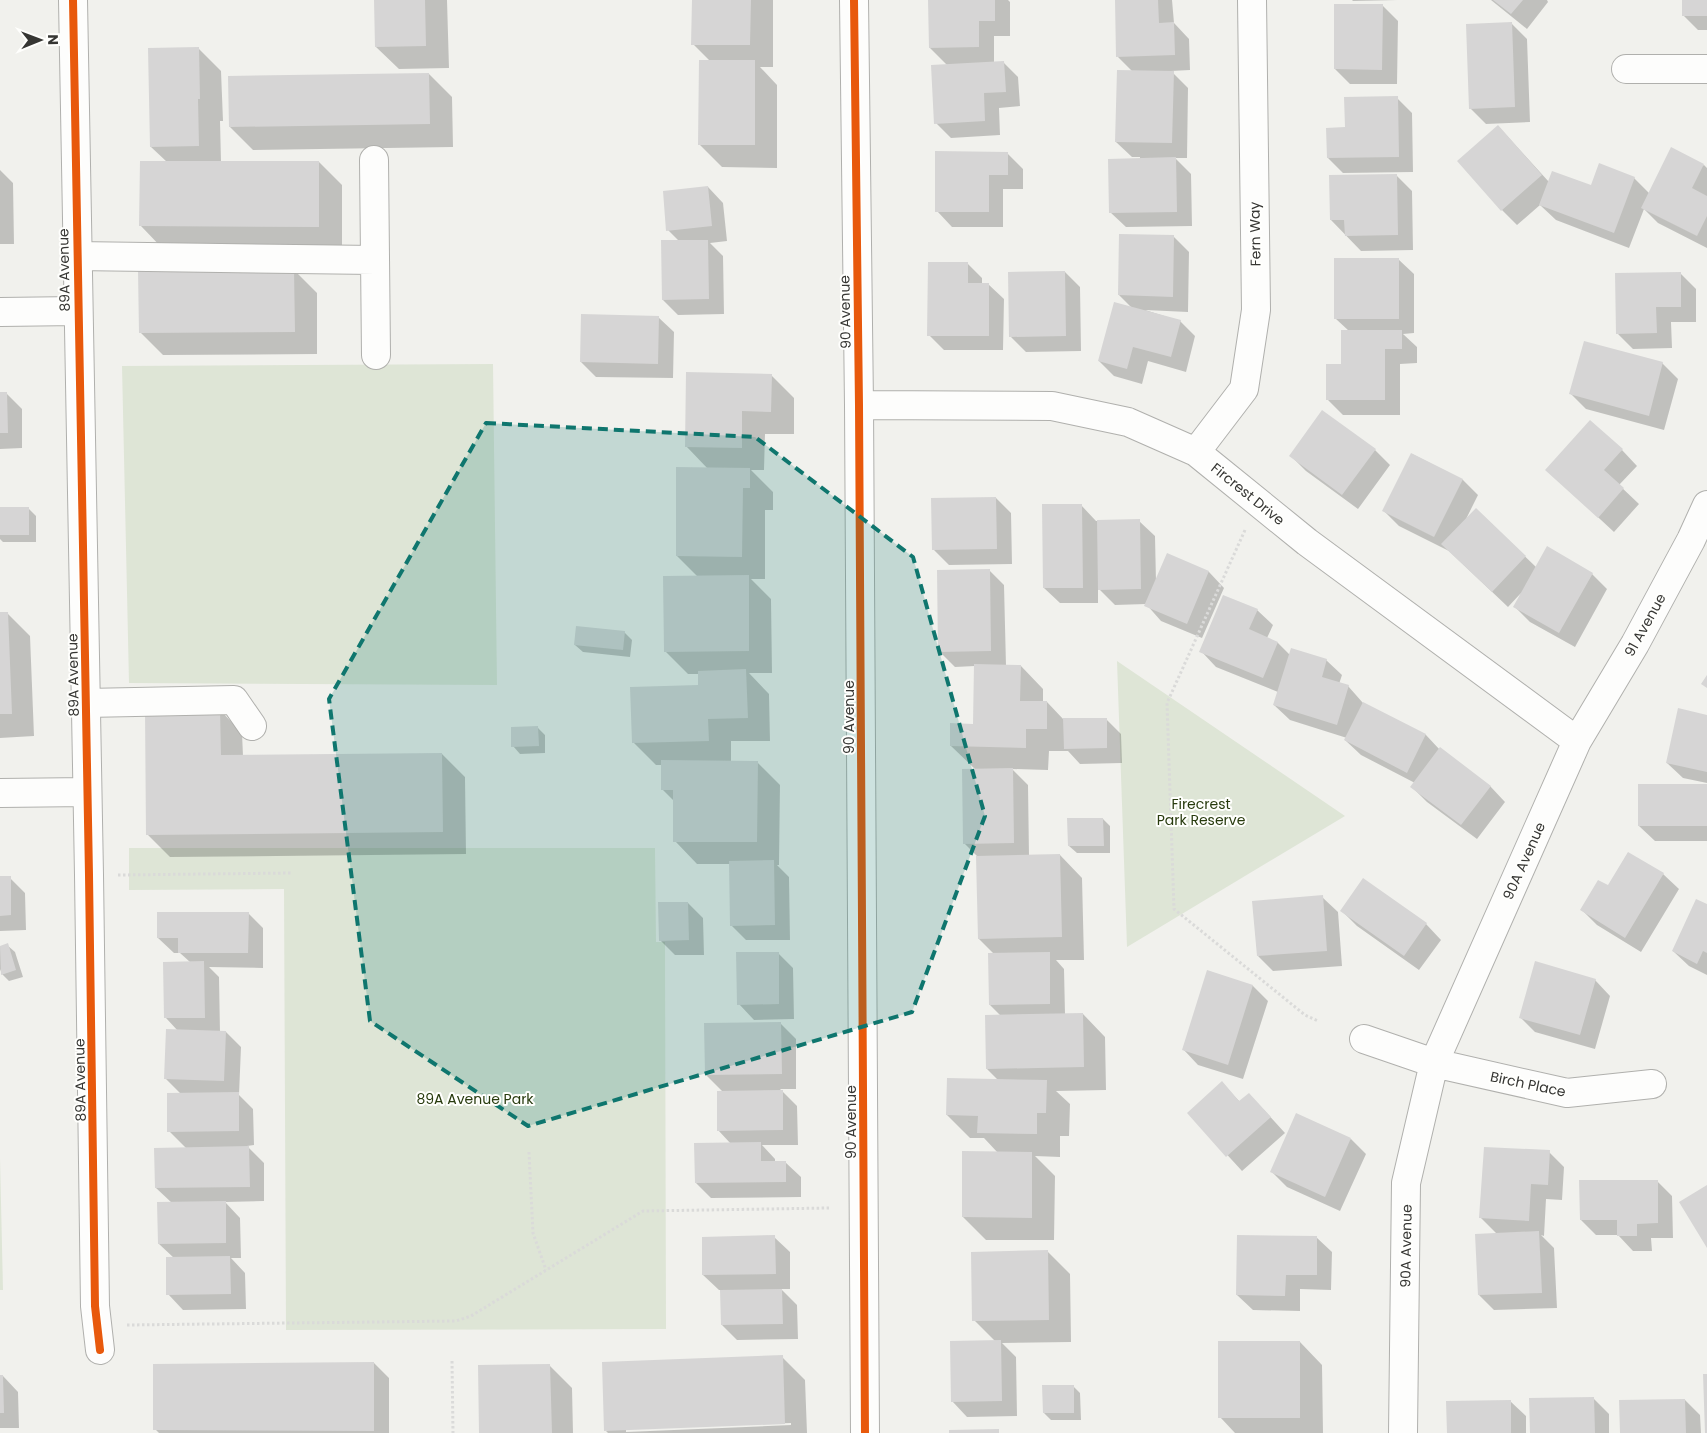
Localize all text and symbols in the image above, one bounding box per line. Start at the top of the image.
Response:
north arrow [15,15,65,65]
text: N [43,34,63,45]
street label: Fern Way [1244,201,1266,267]
street label: 89A Avenue [53,228,75,312]
street label: 90 Avenue [834,275,856,349]
street label: Fircrest Drive [1207,458,1289,530]
street label: 91 Avenue [1619,589,1671,660]
street label: 89A Avenue [62,633,84,717]
street label: 90 Avenue [839,680,859,754]
park label: Firecrest Park Reserve [1157,794,1246,830]
street label: 90A Avenue [1498,819,1550,903]
street label: 89A Avenue [69,1038,91,1122]
street label: Birch Place [1488,1066,1568,1102]
street label: 90 Avenue [841,1085,861,1159]
park label: 89A Avenue Park [416,1089,534,1109]
street label: 90A Avenue [1395,1204,1417,1288]

